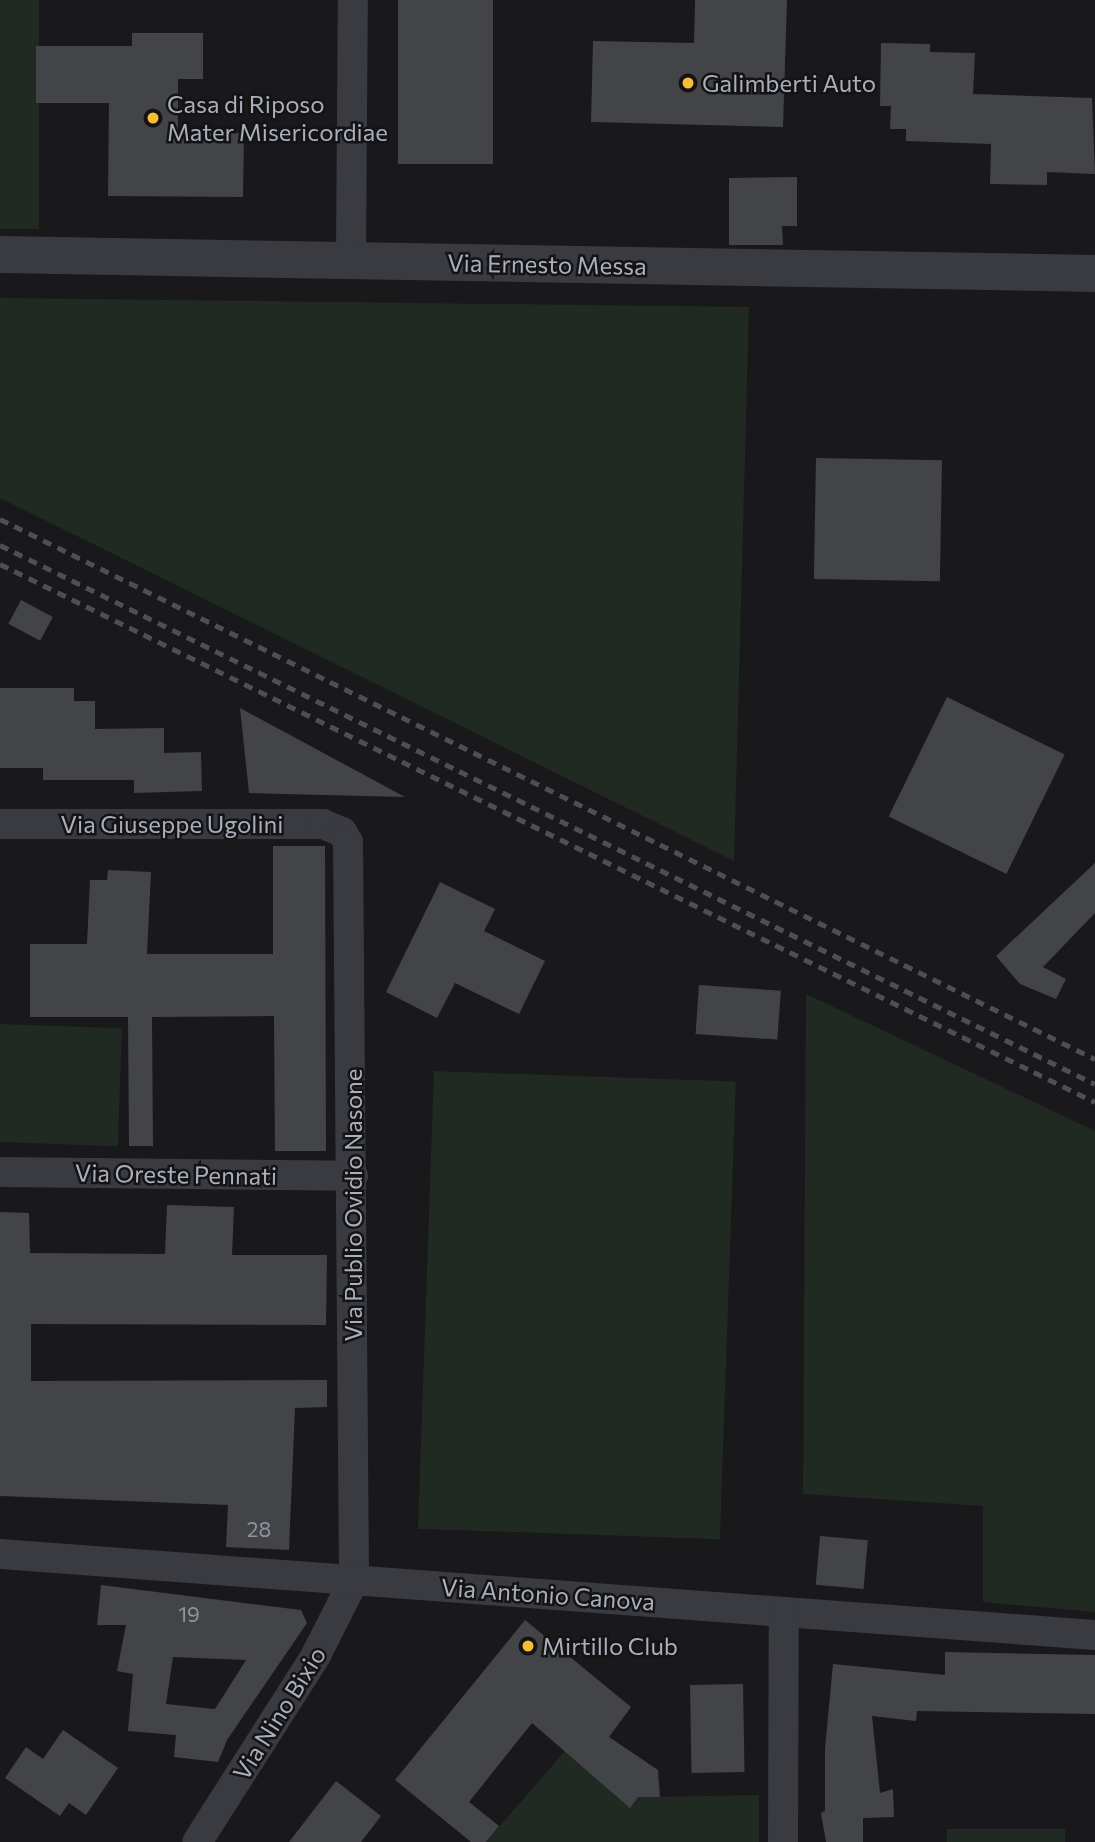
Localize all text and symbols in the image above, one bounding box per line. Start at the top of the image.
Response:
place label: Galimberti Auto [702,69,876,97]
marker: Galimberti Auto [680,75,696,91]
place label: Casa di Riposo Mater Misericordiae [167,90,388,146]
marker: Casa di Riposo Mater Misericordiae [145,110,161,126]
street label: Via Ernesto Messa [447,248,647,280]
street label: Via Giuseppe Ugolini [60,810,284,838]
street label: Via Publio Ovidio Nasone [339,1068,367,1342]
street label: Via Oreste Pennati [75,1158,277,1190]
house number: 28 [247,1516,271,1542]
street label: Via Antonio Canova [440,1572,656,1616]
house number: 19 [178,1601,200,1627]
place label: Mirtillo Club [542,1632,678,1660]
marker: Mirtillo Club [520,1638,536,1654]
street label: Via Nino Bixio [227,1641,331,1785]

